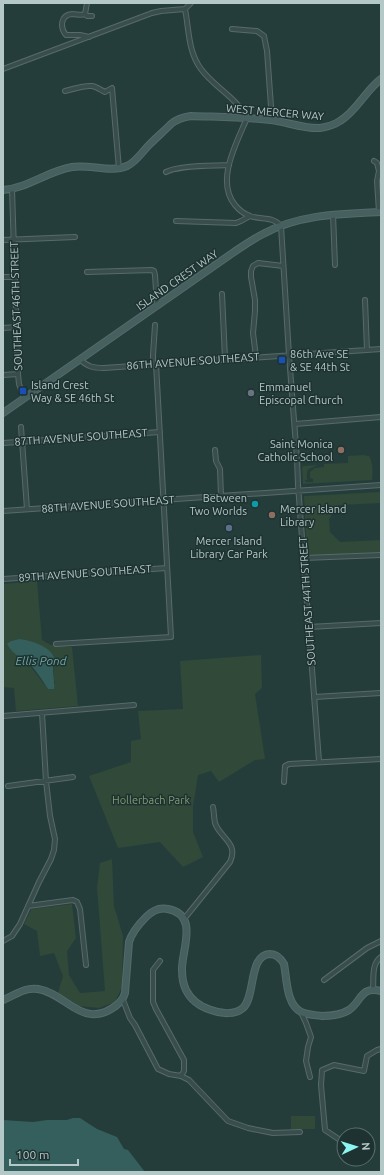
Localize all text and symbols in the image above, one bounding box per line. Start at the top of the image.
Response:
street label: WEST MERCER WAY [226,102,325,122]
street label: SOUTHEAST 46TH STREET [8,241,24,371]
street label: ISLAND CREST WAY [134,247,221,313]
place label: 86th Ave SE & SE 44th St [290,348,350,373]
street label: 86TH AVENUE SOUTHEAST [126,350,260,372]
marker: 86th Ave SE & SE 44th St [277,355,287,365]
place label: Island Crest Way & SE 46th St [31,379,115,404]
place label: Emmanuel Episcopal Church [259,381,343,406]
marker: Island Crest Way & SE 46th St [18,386,28,396]
marker: Emmanuel Episcopal Church [246,388,256,398]
street label: 87TH AVENUE SOUTHEAST [14,426,148,448]
place label: Saint Monica Catholic School [257,438,333,463]
marker: Saint Monica Catholic School [336,445,346,455]
place label: Between Two Worlds [189,492,247,517]
street label: 88TH AVENUE SOUTHEAST [41,493,175,515]
marker: Between Two Worlds [250,499,260,509]
place label: Mercer Island Library [280,503,347,528]
marker: Mercer Island Library [267,510,277,520]
marker: Mercer Island Library Car Park [224,523,234,533]
place label: Mercer Island Library Car Park [190,535,268,560]
street label: SOUTHEAST 44TH STREET [296,536,318,666]
street label: 89TH AVENUE SOUTHEAST [18,562,152,584]
water label: Ellis Pond [16,654,67,667]
park label: Hollerbach Park [112,794,190,806]
north arrow [336,1127,376,1167]
scale bar [10,1141,78,1167]
text: N [360,1142,372,1151]
text: 100 m [16,1148,49,1161]

